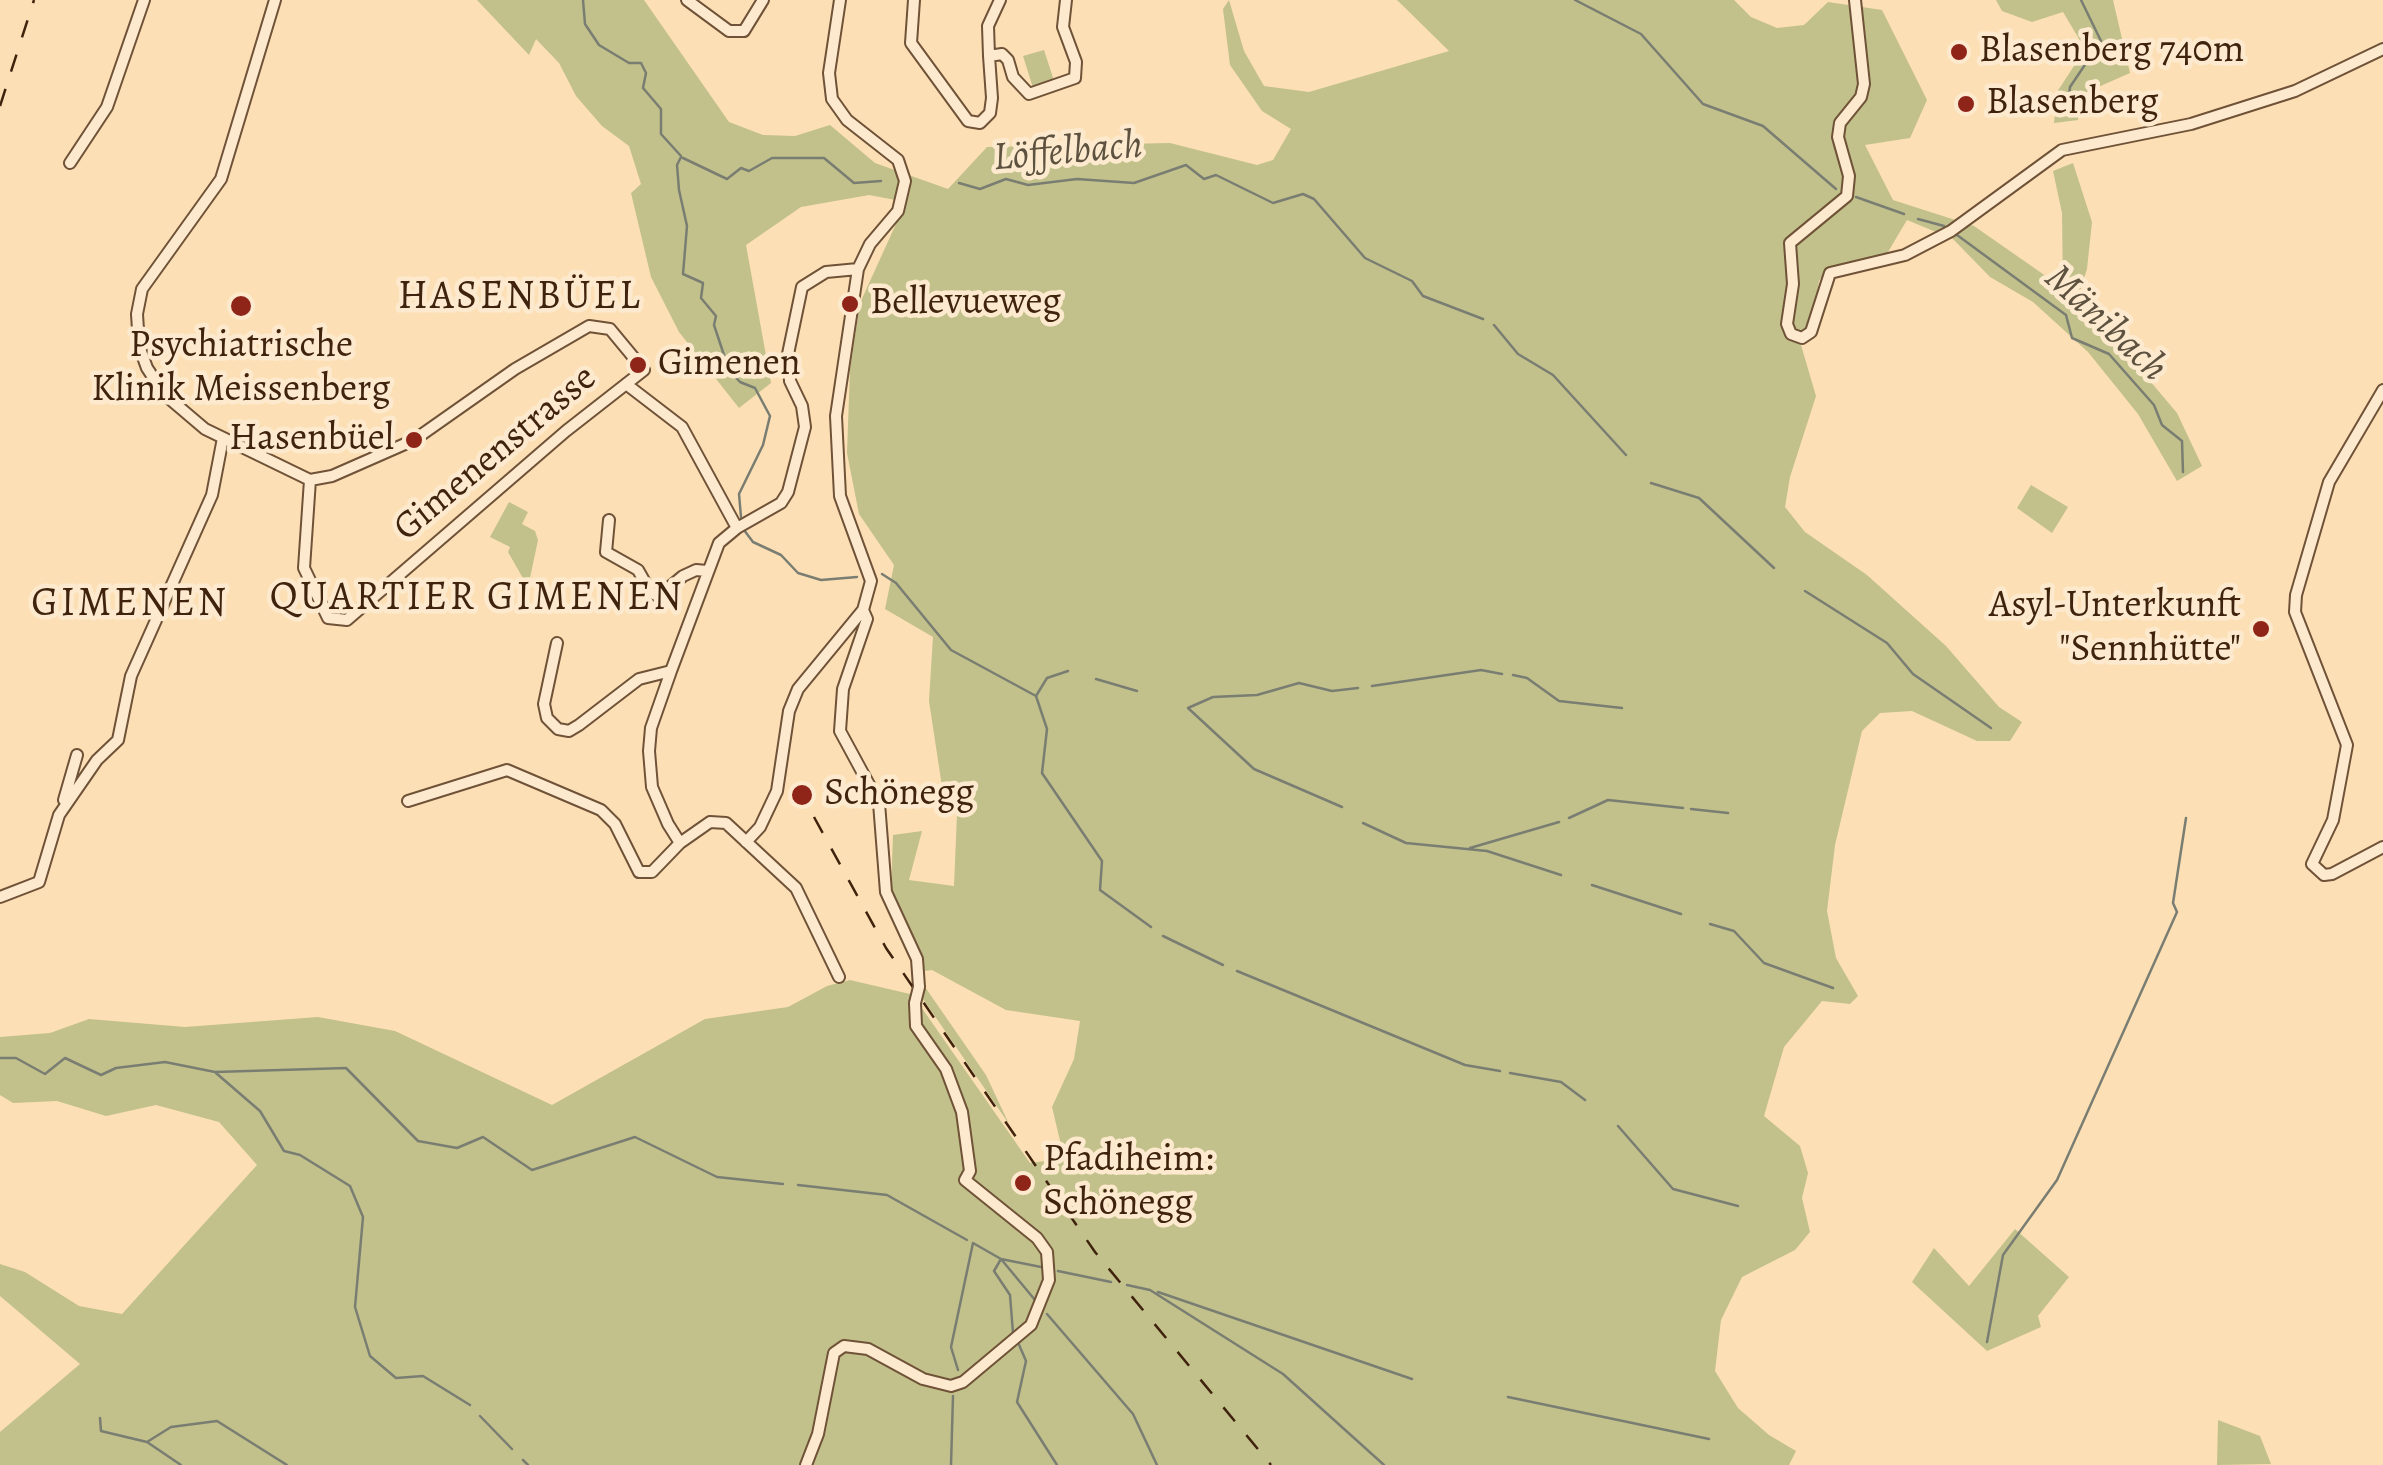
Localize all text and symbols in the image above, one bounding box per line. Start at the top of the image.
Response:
place label: Blasenberg 740m [1979,29,2244,75]
marker: Blasenberg 740m [1948,41,1970,63]
place label: Blasenberg [1986,81,2159,127]
marker: Blasenberg [1955,93,1977,115]
water label: Löffelbach [991,123,1145,183]
water label: Mänibach [2034,255,2176,393]
district label: HASENBÜEL [398,274,642,322]
place label: Bellevueweg [870,281,1061,327]
marker: Psychiatrische Klinik Meissenberg [228,293,254,319]
marker: Bellevueweg [839,293,861,315]
place label: Psychiatrische Klinik Meissenberg [91,324,391,414]
place label: Gimenen [658,342,801,388]
marker: Gimenen [627,354,649,376]
street label: Gimenenstrasse [386,356,606,552]
place label: Hasenbüel [229,417,394,463]
marker: Hasenbüel [403,429,425,451]
district label: QUARTIER GIMENEN [270,575,684,623]
district label: GIMENEN [31,581,229,629]
place label: Asyl-Unterkunft "Sennhütte" [1989,584,2241,674]
marker: Asyl-Unterkunft "Sennhütte" [2250,618,2272,640]
place label: Schönegg [824,772,974,818]
marker: Schönegg [789,782,815,808]
place label: Pfadiheim: Schönegg [1043,1138,1214,1228]
marker: Pfadiheim: Schönegg [1012,1172,1034,1194]

